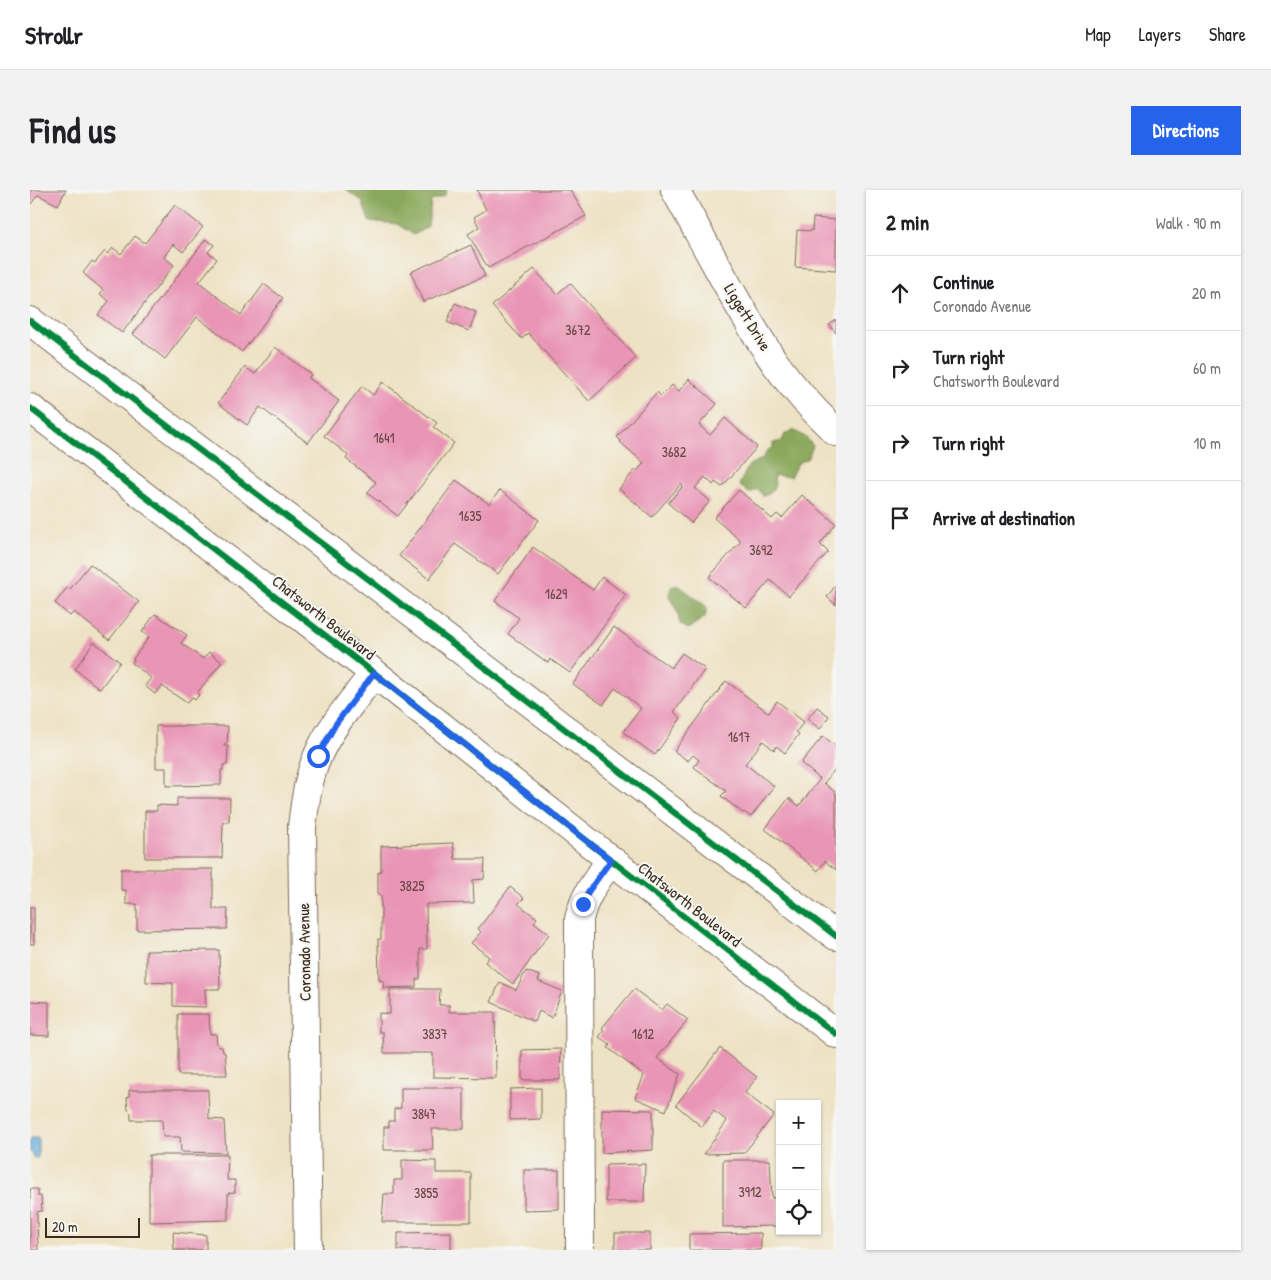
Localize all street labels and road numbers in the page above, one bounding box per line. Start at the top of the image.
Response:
street label: Liggett Drive [719,279,777,355]
street label: Chatsworth Boulevard [268,570,380,664]
street label: Chatsworth Boulevard [634,857,746,951]
street label: Coronado Avenue [292,902,316,1001]

